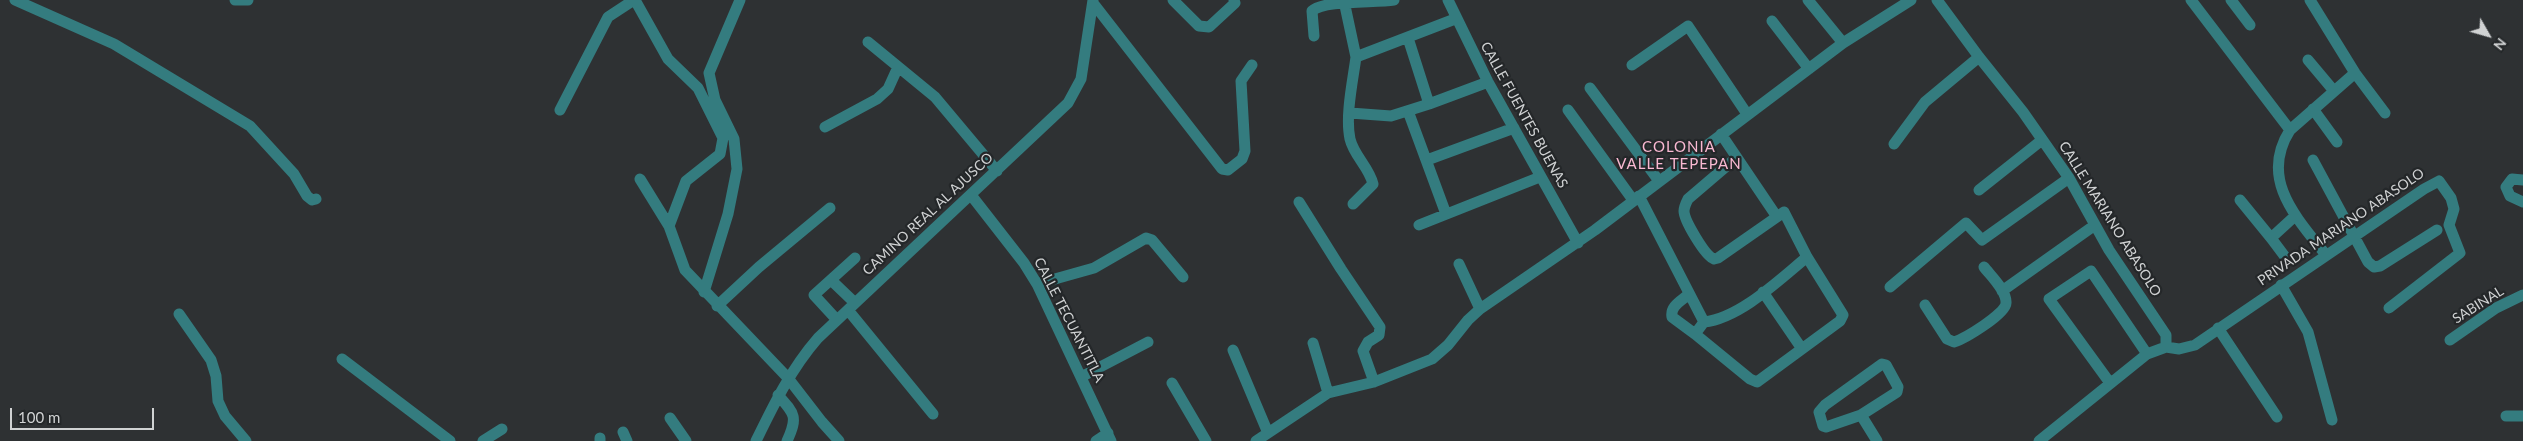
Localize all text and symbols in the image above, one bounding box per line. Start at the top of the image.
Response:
north arrow [2463,10,2513,60]
text: N [2490,35,2510,54]
street label: CALLE FUENTES BUENAS [1477,39,1571,191]
district label: COLONIA VALLE TEPEPAN [1615,138,1743,173]
street label: CALLE MARIANO ABASOLO [2055,138,2165,300]
street label: CAMINO REAL AL AJUSCO [859,149,997,279]
street label: PRIVADA MARIANO ABASOLO [2254,165,2428,289]
street label: CALLE TECUANTITLA [1030,255,1108,385]
street label: SABINAL [2449,283,2507,327]
scale bar [12,398,156,430]
text: 100 m [18,408,60,426]

